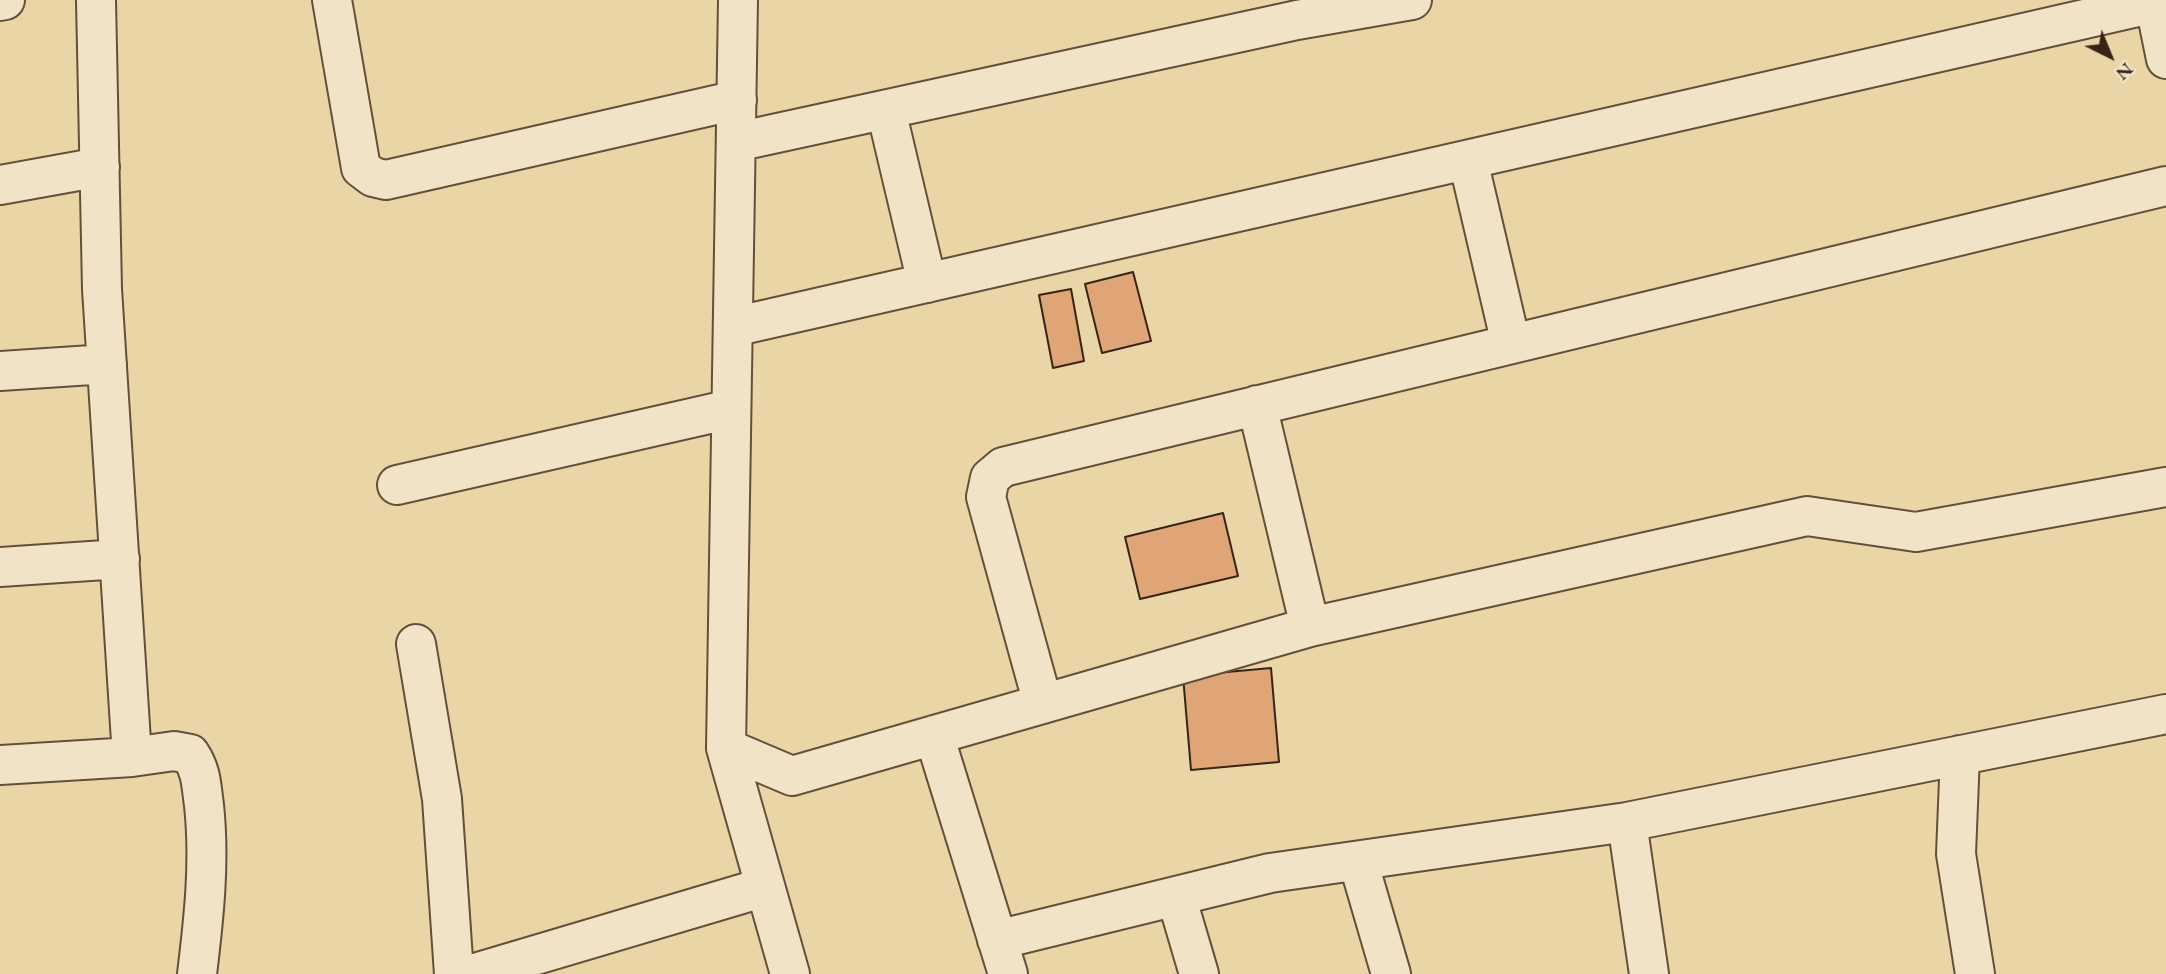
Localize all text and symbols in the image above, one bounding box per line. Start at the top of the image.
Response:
north arrow [2075,21,2145,91]
text: N [2111,57,2139,86]

